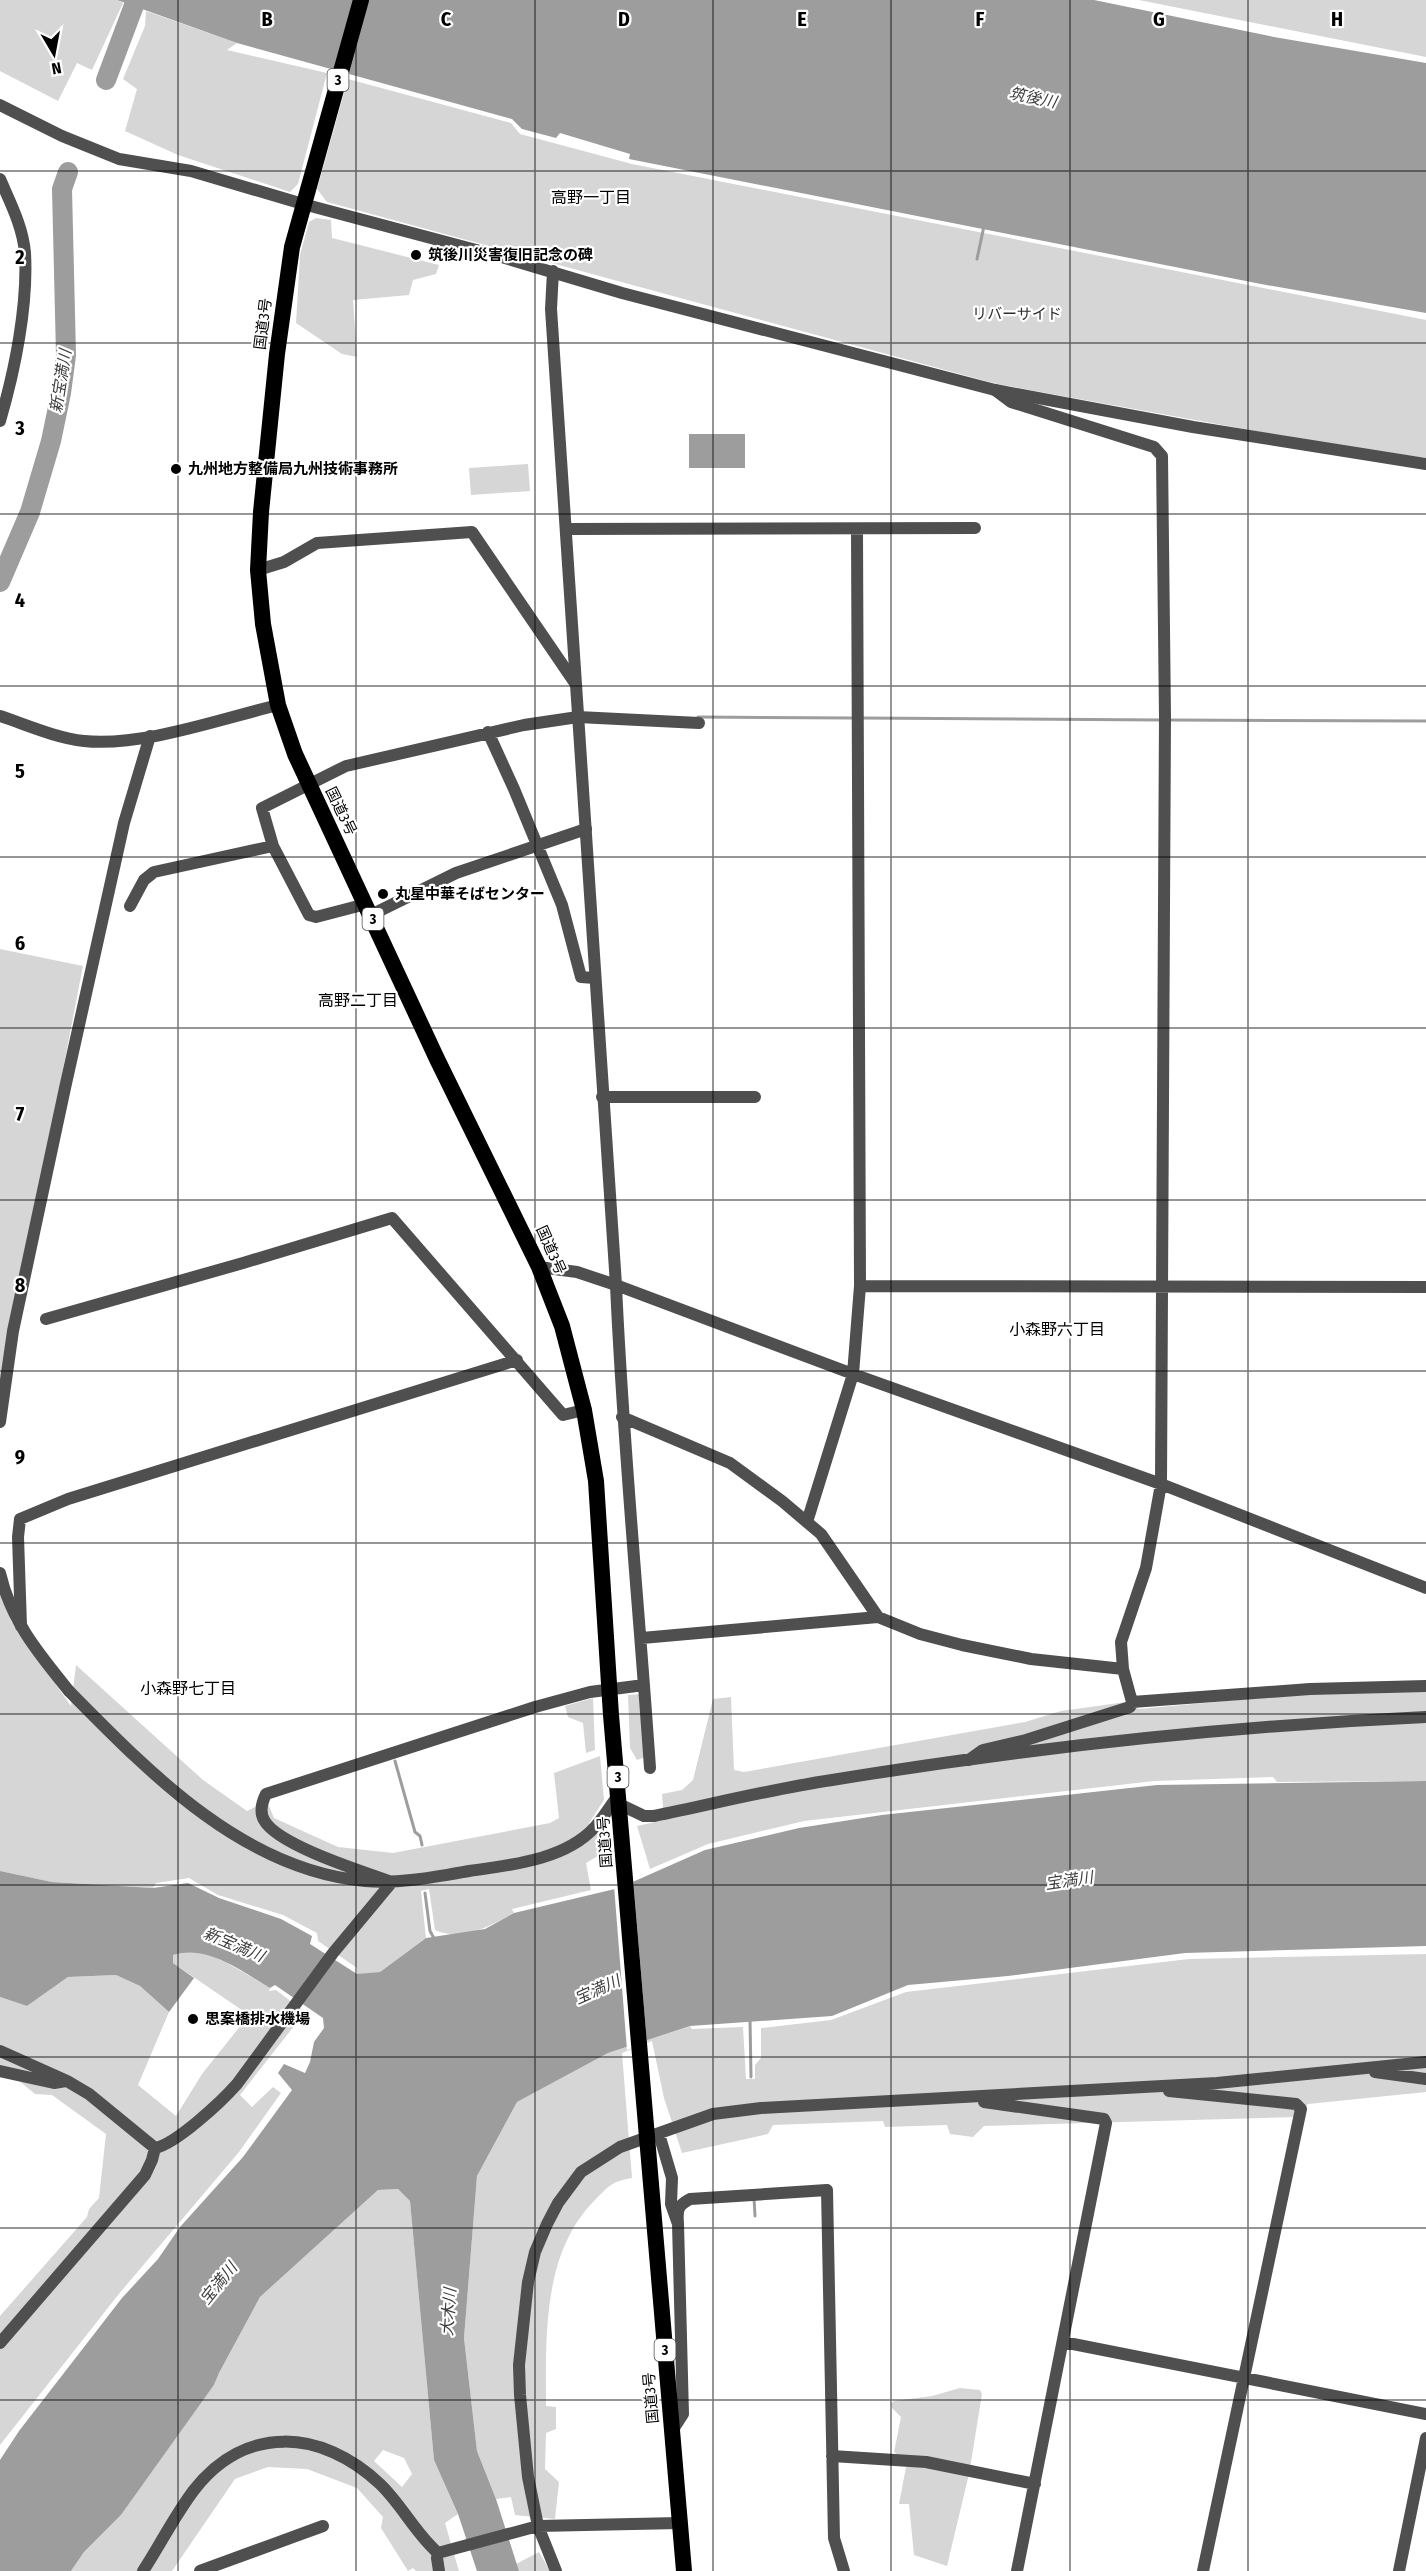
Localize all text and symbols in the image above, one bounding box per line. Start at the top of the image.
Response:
text: B [261,7,273,31]
text: C [441,7,452,31]
text: D [618,7,630,31]
text: E [797,7,807,31]
text: F [976,7,985,31]
text: G [1153,7,1165,31]
text: H [1331,7,1343,31]
north arrow [24,24,84,84]
text: N [50,58,63,78]
road number: 3 [328,69,348,91]
water label: 筑後川 [1007,83,1060,112]
district label: 高野一丁目 [551,188,631,207]
text: 2 [14,245,25,269]
place label: 筑後川災害復旧記念の碑 [428,246,593,264]
marker: 筑後川災害復旧記念の碑 [409,248,423,262]
street label: 国道3号 [251,297,275,351]
park label: リバーサイド [972,305,1062,323]
water label: 新宝満川 [46,346,75,414]
text: 3 [14,416,25,440]
place label: 九州地方整備局九州技術事務所 [188,460,398,478]
marker: 九州地方整備局九州技術事務所 [169,462,183,476]
text: 4 [15,588,25,612]
text: 5 [15,759,25,783]
street label: 国道3号 [322,784,360,838]
place label: 丸星中華そばセンター [395,885,545,903]
marker: 丸星中華そばセンター [376,887,390,901]
road number: 3 [362,908,384,930]
text: 6 [15,931,25,955]
district label: 高野二丁目 [318,991,398,1010]
text: 7 [16,1102,25,1126]
street label: 国道3号 [532,1223,570,1277]
text: 8 [15,1273,26,1297]
district label: 小森野六丁目 [1009,1320,1105,1339]
text: 9 [15,1445,25,1469]
district label: 小森野七丁目 [140,1679,236,1698]
road number: 3 [608,1766,628,1788]
street label: 国道3号 [594,1816,616,1868]
water label: 宝満川 [1044,1867,1096,1893]
water label: 新宝満川 [201,1923,269,1966]
water label: 宝満川 [571,1970,625,2008]
place label: 思案橋排水機場 [205,2010,310,2028]
marker: 思案橋排水機場 [186,2012,200,2026]
water label: 宝満川 [196,2257,242,2308]
water label: 大木川 [437,2285,460,2337]
road number: 3 [654,2339,676,2361]
street label: 国道3号 [640,2371,662,2425]

